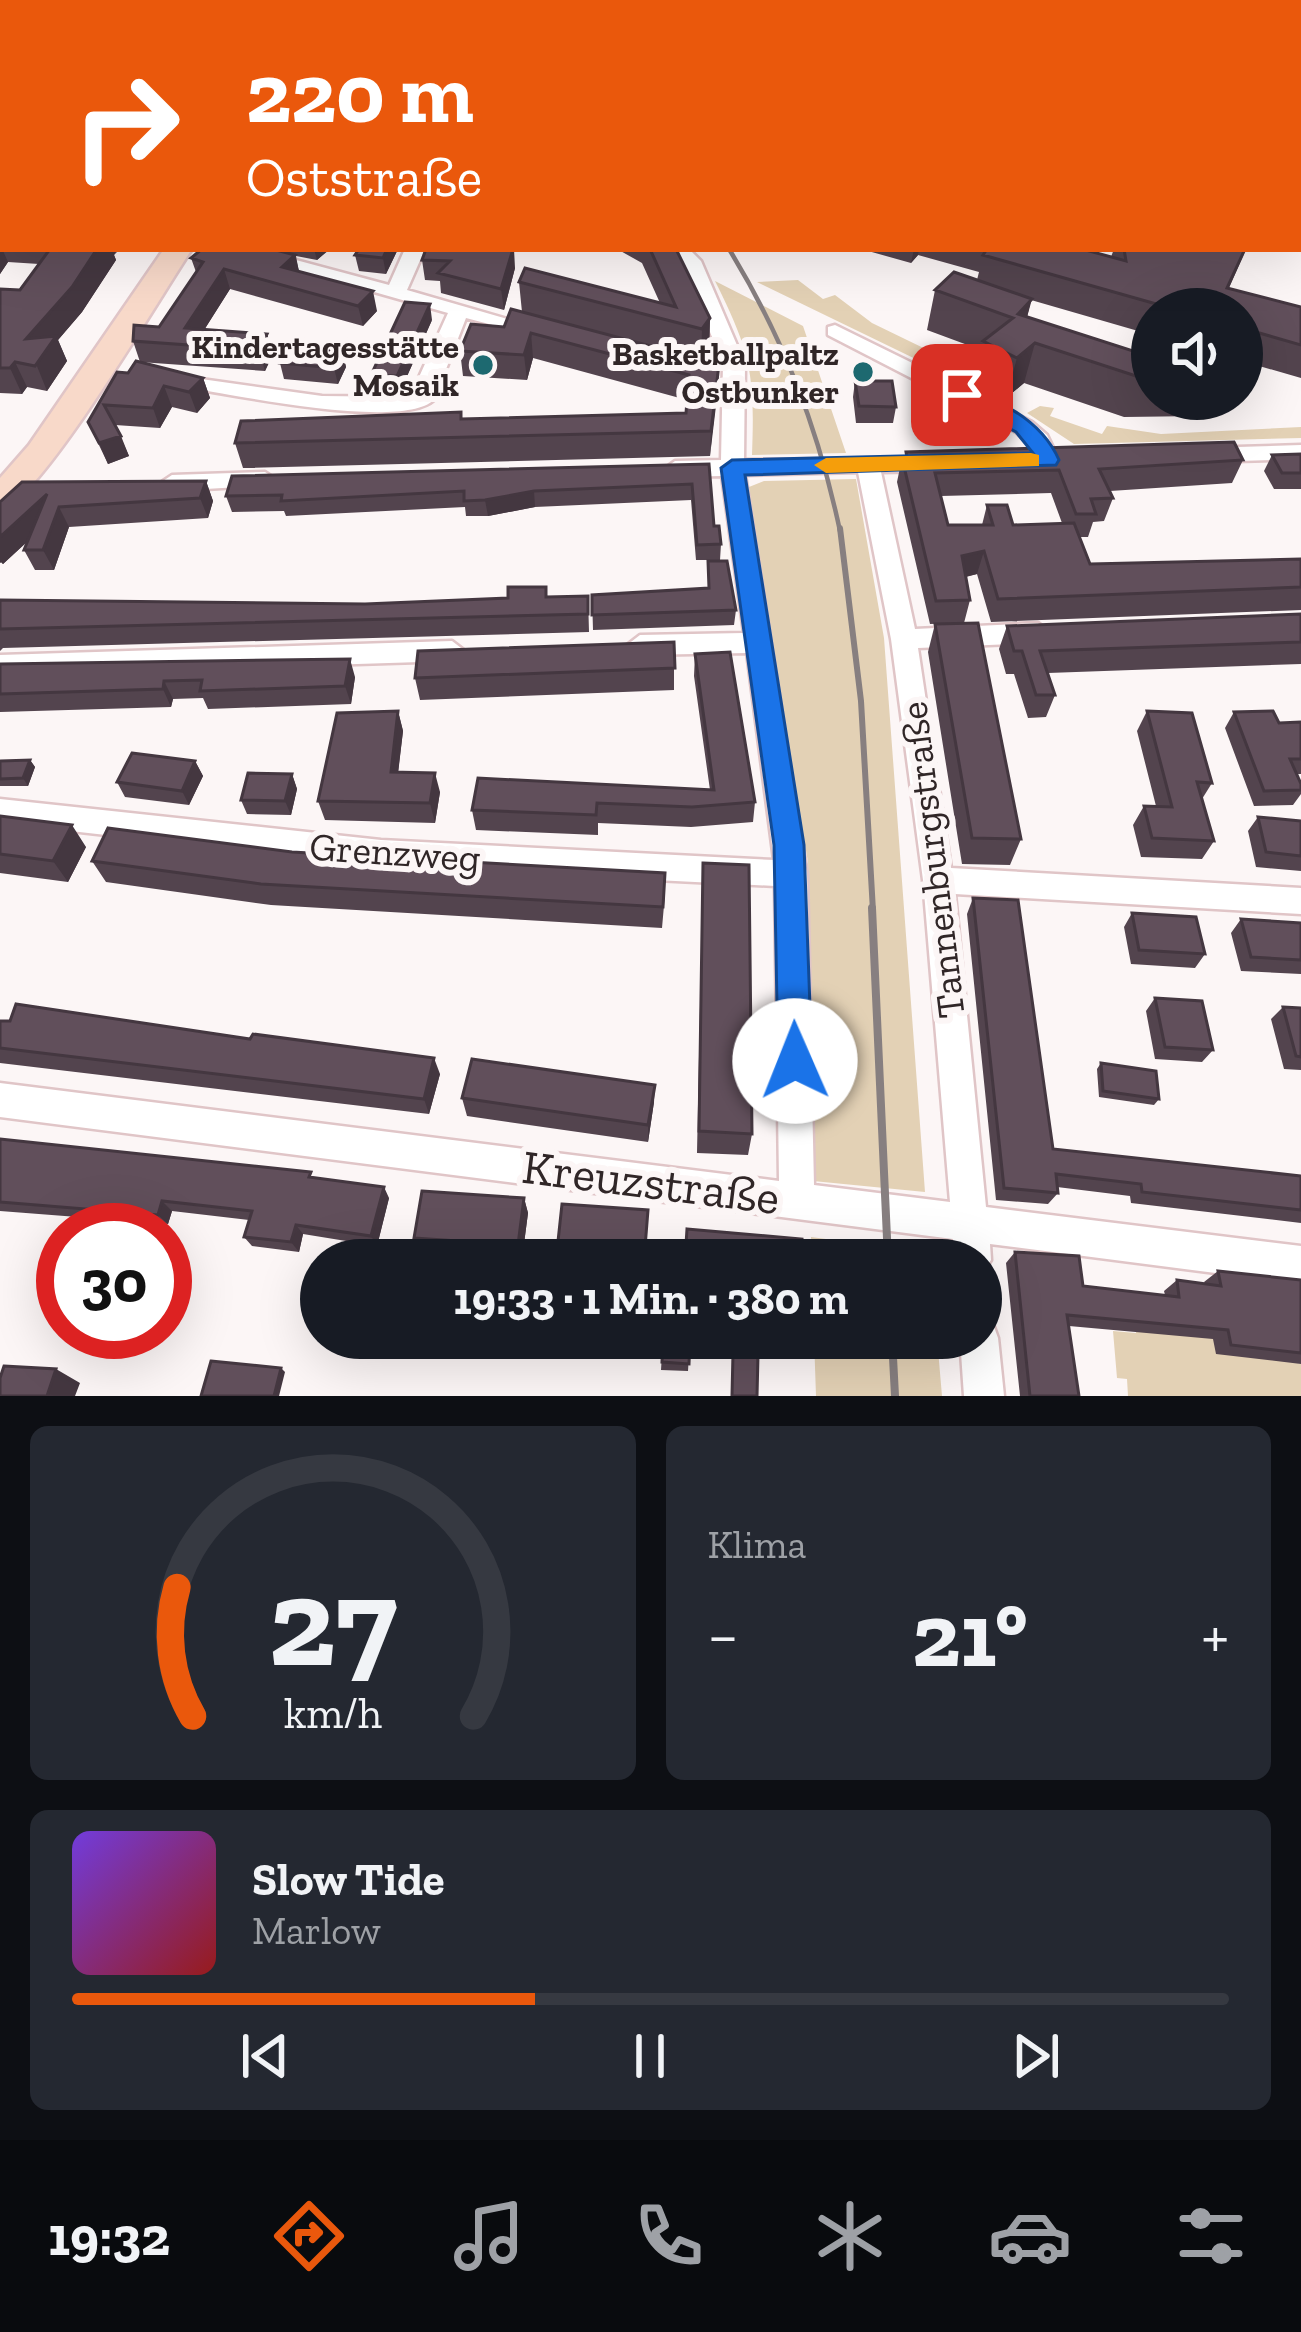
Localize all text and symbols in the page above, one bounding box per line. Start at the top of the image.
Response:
text: 220 m [246,43,474,144]
icon: right [48,48,204,204]
text: Oststraße [246,145,482,210]
map controls [1131,288,1263,420]
button: sound [1131,288,1263,420]
place label: Kindertagesstätte Mosaik [191,327,459,404]
place label: Basketballpaltz Ostbunker [612,334,839,411]
pin [911,344,1013,446]
marker: Kindertagesstätte Mosaik [470,352,496,378]
marker: Basketballpaltz Ostbunker [850,359,876,385]
icon: arrive [929,362,995,428]
street label: Tannenburgstraße [889,699,975,1021]
street label: Grenzweg [308,823,482,881]
position arrow [732,998,858,1124]
street label: Kreuzstraße [519,1138,783,1226]
speed limit sign: 30 [36,1203,192,1359]
text: 19:33 · 1 Min. · 380 m [454,1272,848,1326]
text: Klima [708,1521,806,1568]
text: 27 [268,1547,397,1697]
text: 21° [912,1581,1028,1689]
text: − [708,1596,738,1675]
text: + [1201,1596,1229,1675]
text: km/h [284,1688,382,1739]
text: Slow Tide [252,1853,445,1907]
text: Marlow [252,1907,381,1954]
icon: previous [232,2023,298,2089]
icon: pause [617,2023,683,2089]
icon: next [1003,2023,1069,2089]
icon: directions [267,2194,351,2278]
icon: music [447,2194,531,2278]
icon: phone [627,2194,711,2278]
icon: climate [808,2194,892,2278]
icon: car [988,2194,1072,2278]
icon: filters [1169,2194,1253,2278]
text: 19:32 [48,2204,170,2269]

